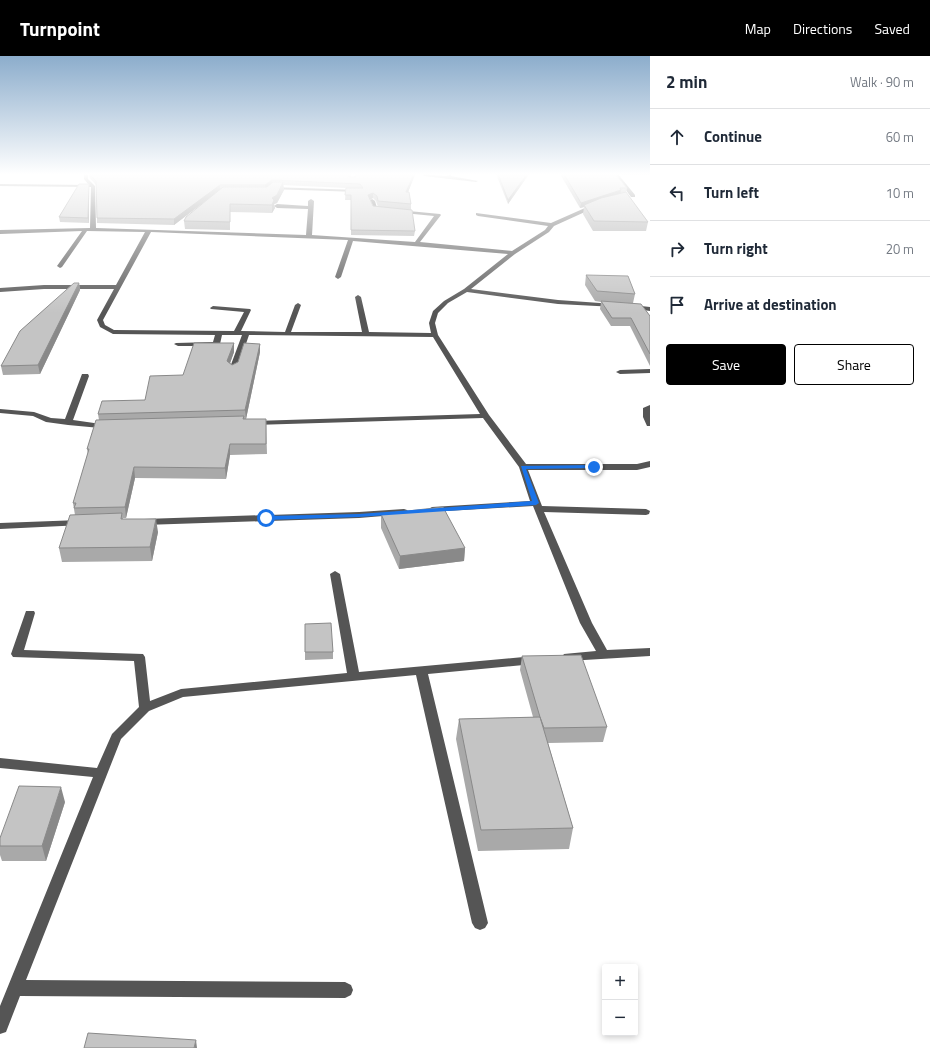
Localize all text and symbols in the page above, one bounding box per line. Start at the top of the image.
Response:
text: Turnpoint [20,14,100,43]
text: Map [745,18,771,39]
text: Directions [793,18,852,39]
text: Saved [874,18,910,39]
text: 2 min [666,69,707,95]
text: Walk · 90 m [850,72,914,92]
text: Continue [704,125,762,148]
icon: ahead [666,126,688,148]
text: 60 m [886,127,914,147]
text: Turn left [704,181,759,204]
icon: left [666,182,688,204]
text: 10 m [886,183,914,203]
text: Turn right [704,237,768,260]
icon: right [666,238,688,260]
text: 20 m [886,239,914,259]
text: Arrive at destination [704,293,837,316]
icon: arrive [666,294,688,316]
button: Save [666,344,786,385]
button: Share [794,344,914,385]
route end [585,458,603,476]
route start [257,509,275,527]
map controls [602,964,638,1036]
button: + [602,964,638,1000]
button: − [602,1000,638,1036]

